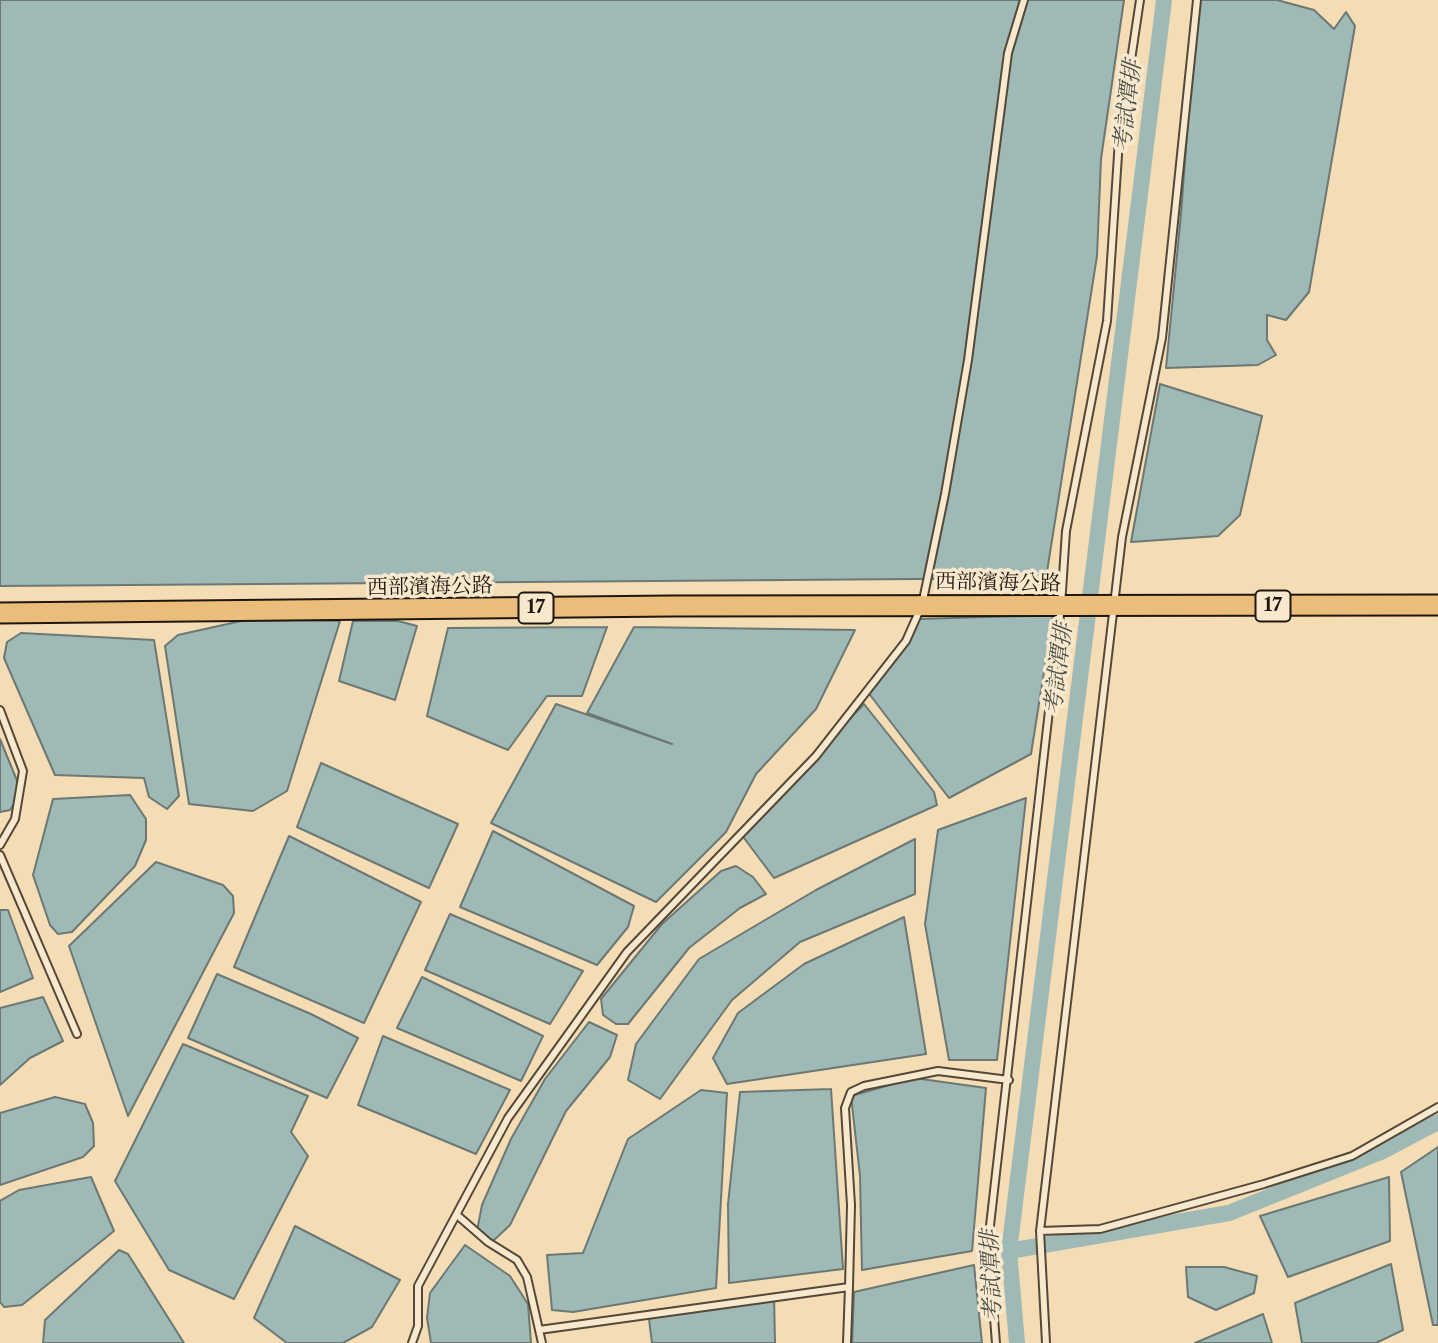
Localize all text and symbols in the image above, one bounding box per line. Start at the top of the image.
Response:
water label: 考試潭排 [1109,59,1147,153]
street label: 西部濱海公路 [935,569,1061,597]
street label: 西部濱海公路 [367,573,493,601]
road number: 17 [1256,590,1290,622]
road number: 17 [518,593,554,624]
water label: 考試潭排 [1040,622,1078,716]
water label: 考試潭排 [977,1230,1007,1322]

